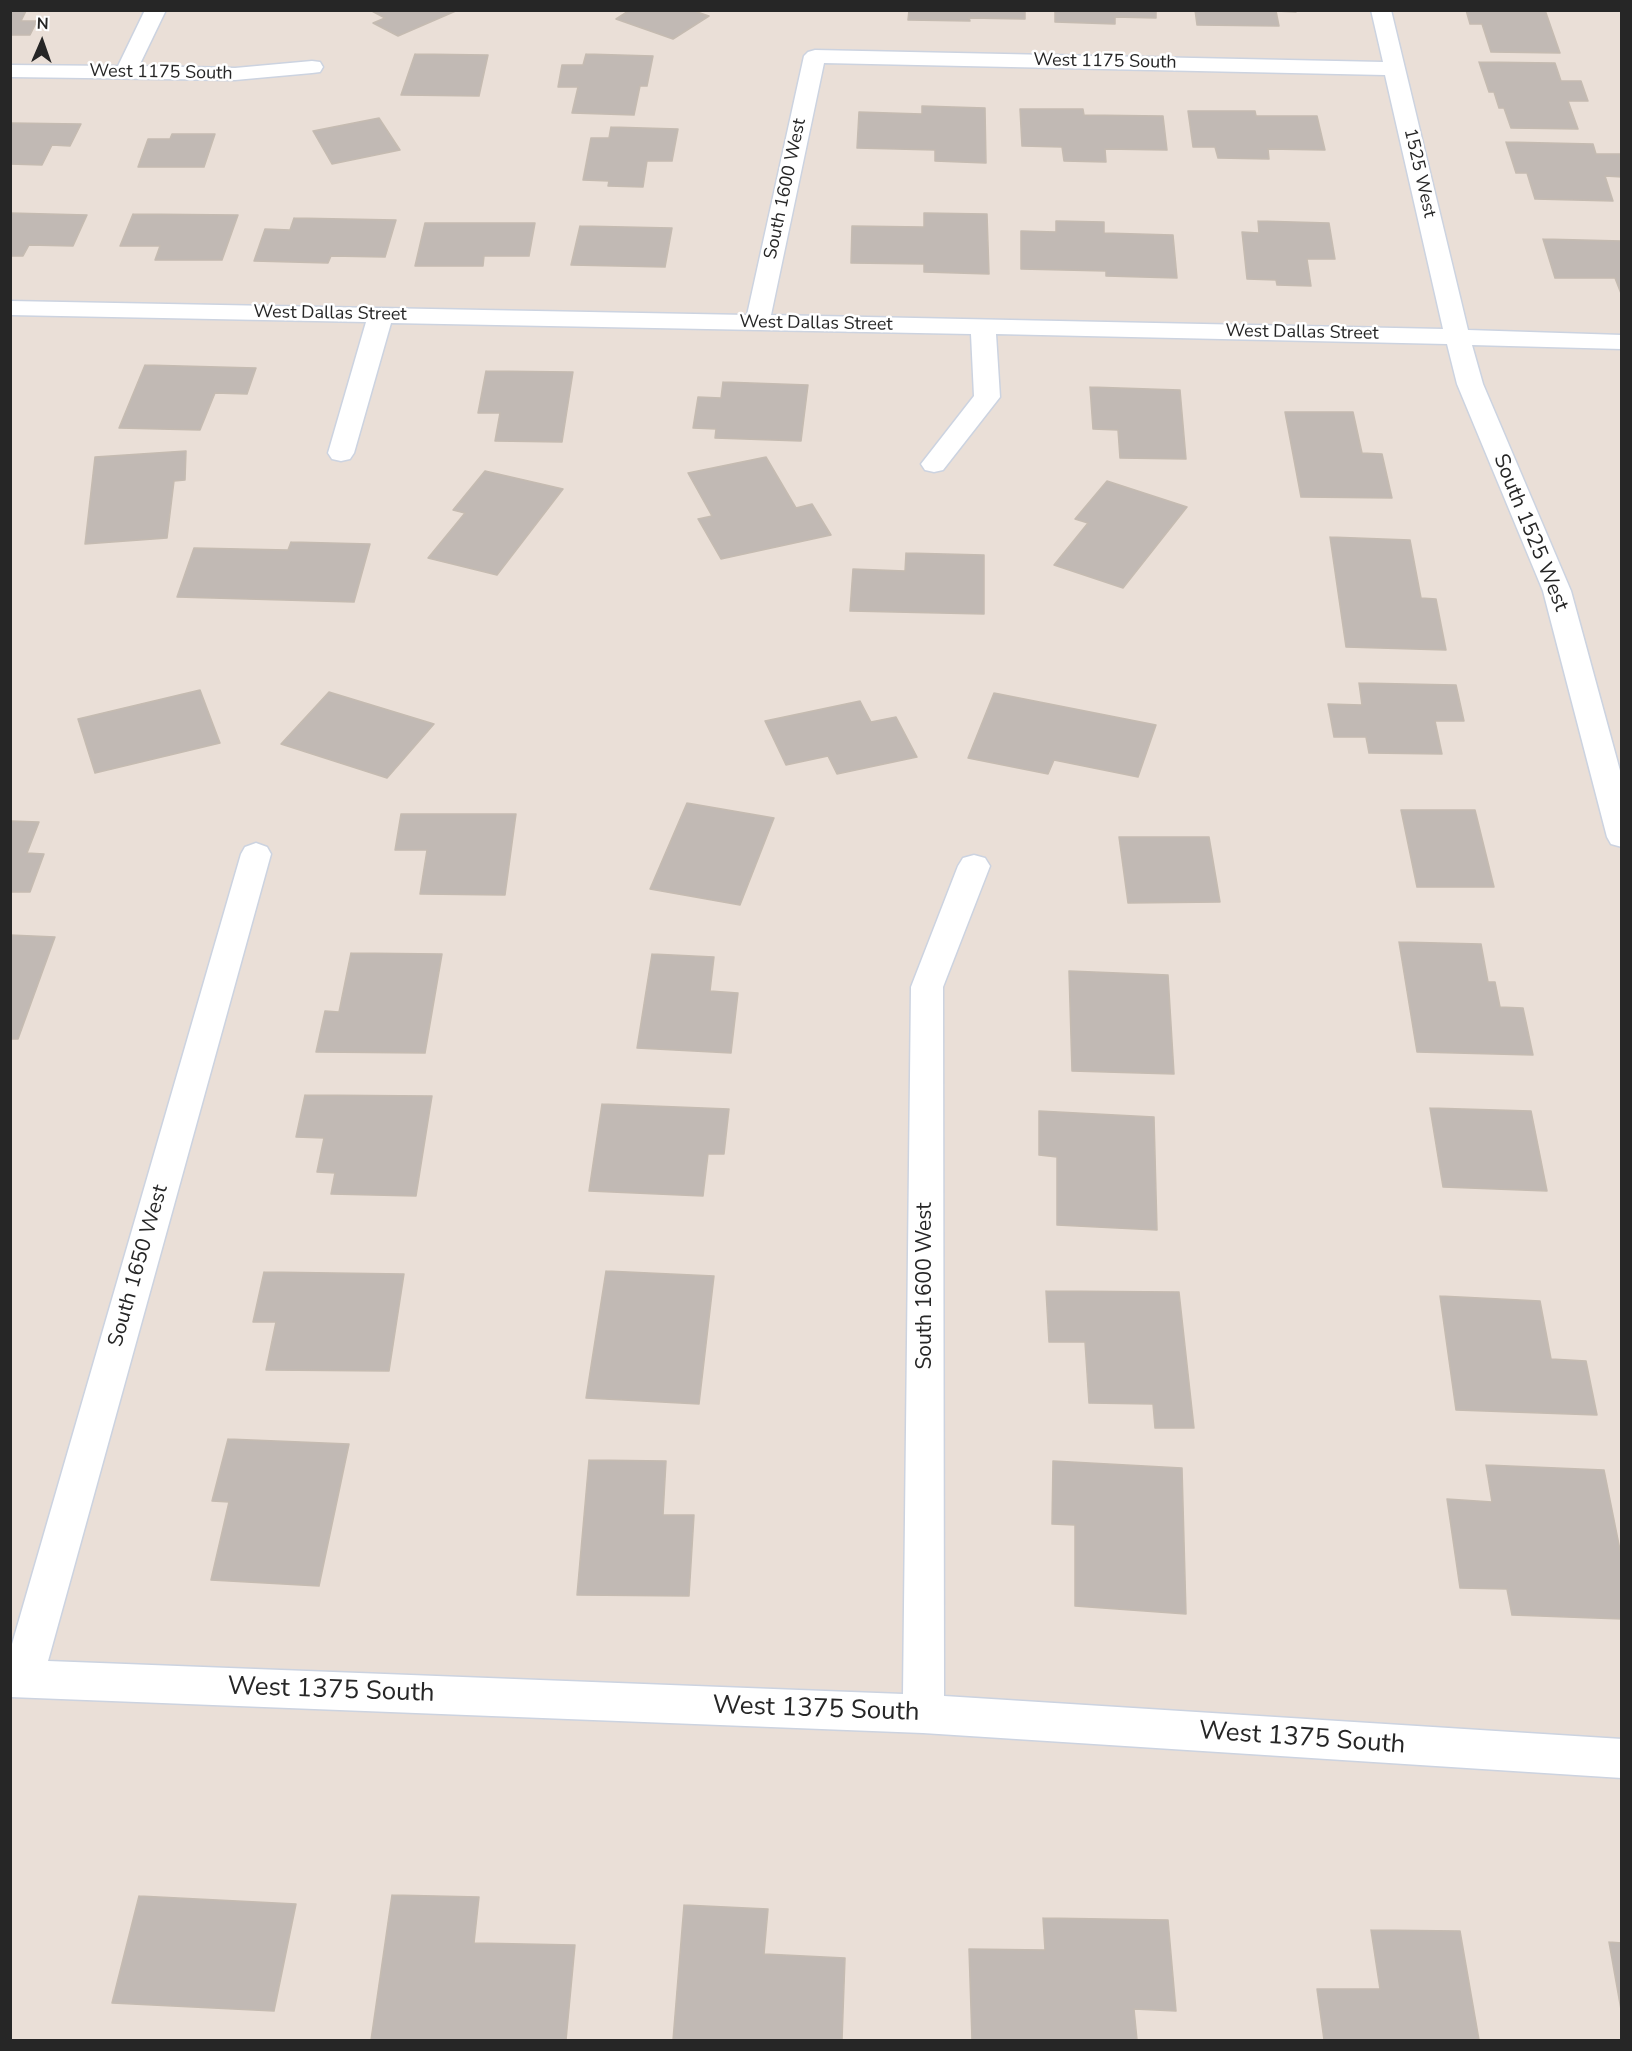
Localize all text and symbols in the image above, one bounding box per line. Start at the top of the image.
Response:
north arrow [12,12,72,72]
text: N [36,13,49,35]
street label: West 1175 South [1033,50,1177,74]
street label: West 1175 South [89,61,233,85]
street label: South 1600 West [761,117,811,261]
street label: 1525 West [1398,126,1440,220]
street label: West Dallas Street [253,302,407,326]
street label: West Dallas Street [739,312,893,336]
street label: West Dallas Street [1225,321,1379,345]
street label: South 1525 West [1487,451,1573,615]
street label: South 1650 West [104,1182,174,1350]
street label: South 1600 West [913,1202,939,1370]
street label: West 1375 South [227,1672,435,1710]
street label: West 1375 South [712,1691,920,1729]
street label: West 1375 South [1198,1716,1406,1762]

